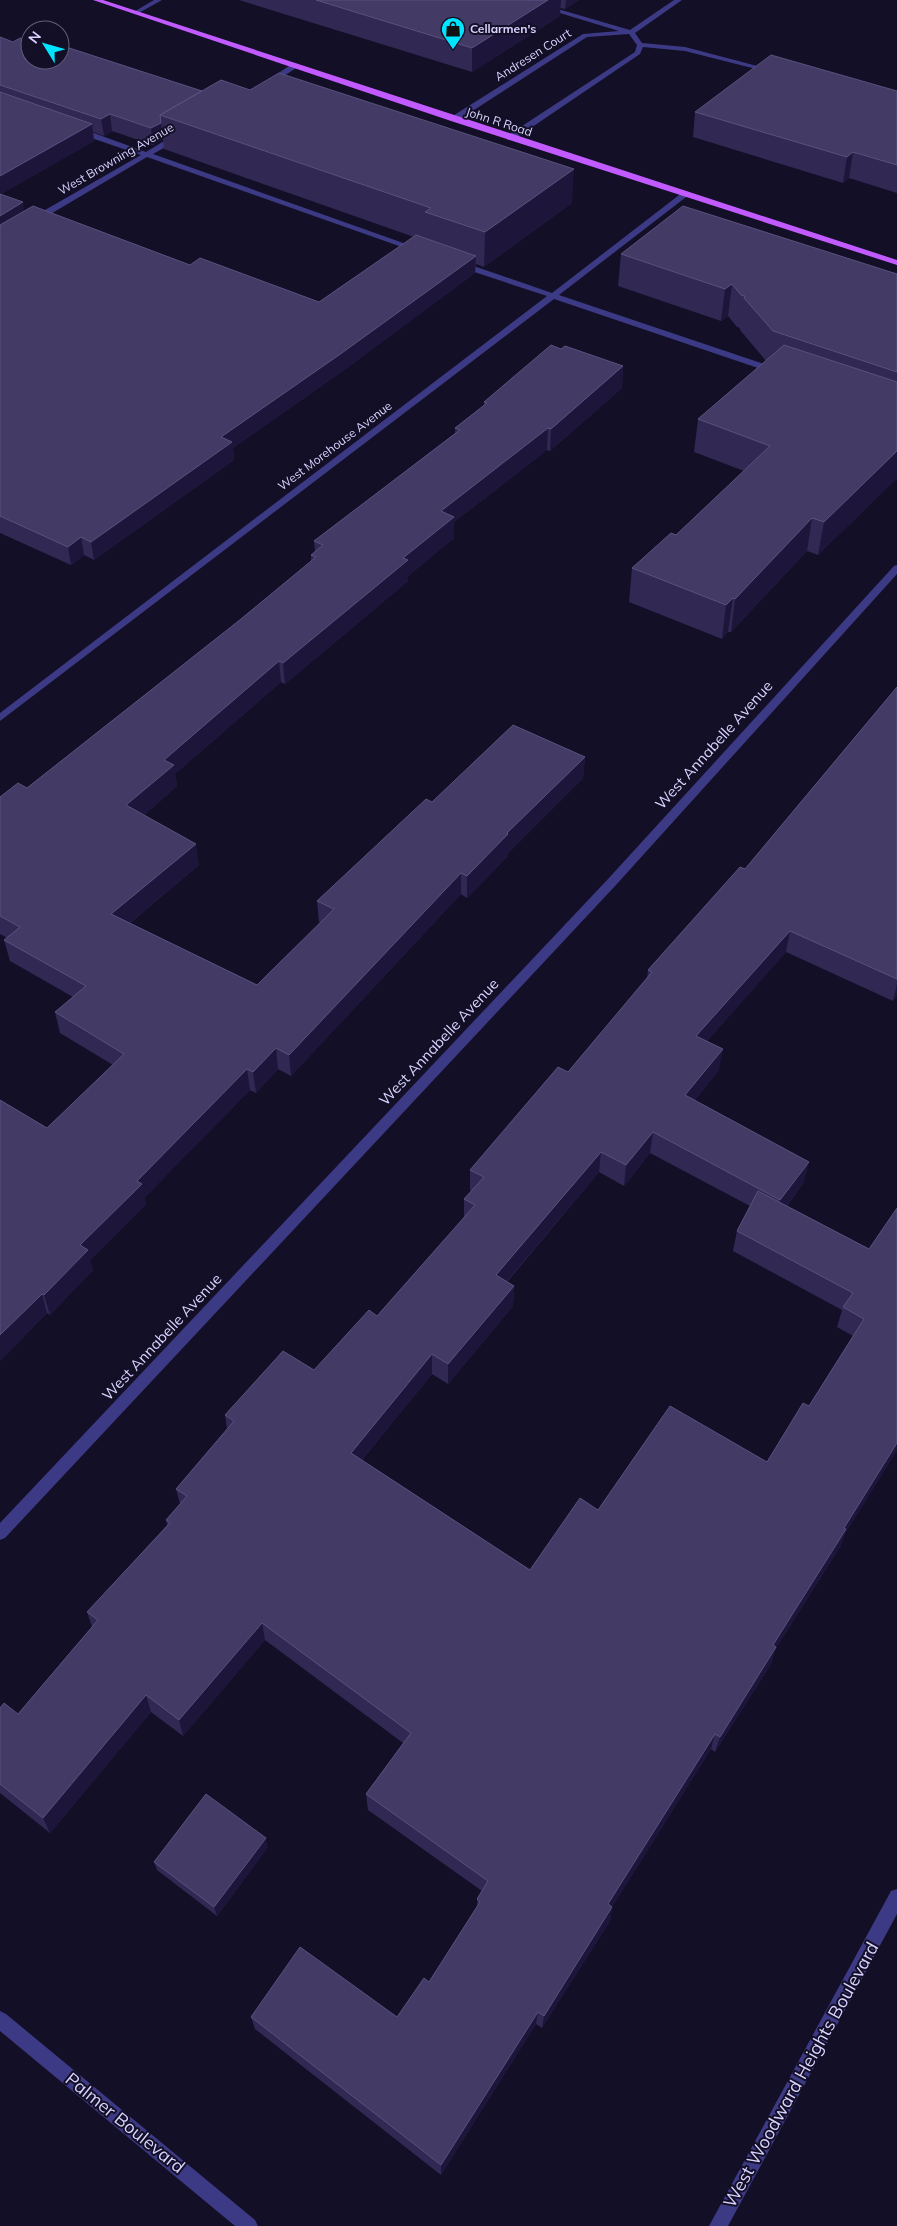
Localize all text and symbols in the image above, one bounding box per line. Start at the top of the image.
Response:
shop icon: Cellarmen's [440,16,466,50]
north arrow [20,20,70,70]
place label: Cellarmen's [470,21,536,36]
street label: Andresen Court [492,25,574,84]
text: N [24,28,45,47]
street label: John R Road [464,104,534,139]
street label: West Browning Avenue [55,119,176,198]
street label: West Morehouse Avenue [275,398,395,493]
street label: West Annabelle Avenue [651,676,776,813]
street label: West Annabelle Avenue [375,974,502,1109]
street label: West Annabelle Avenue [98,1269,225,1404]
street label: West Woodward Heights Boulevard [718,1938,883,2212]
street label: Palmer Boulevard [61,2067,190,2178]

